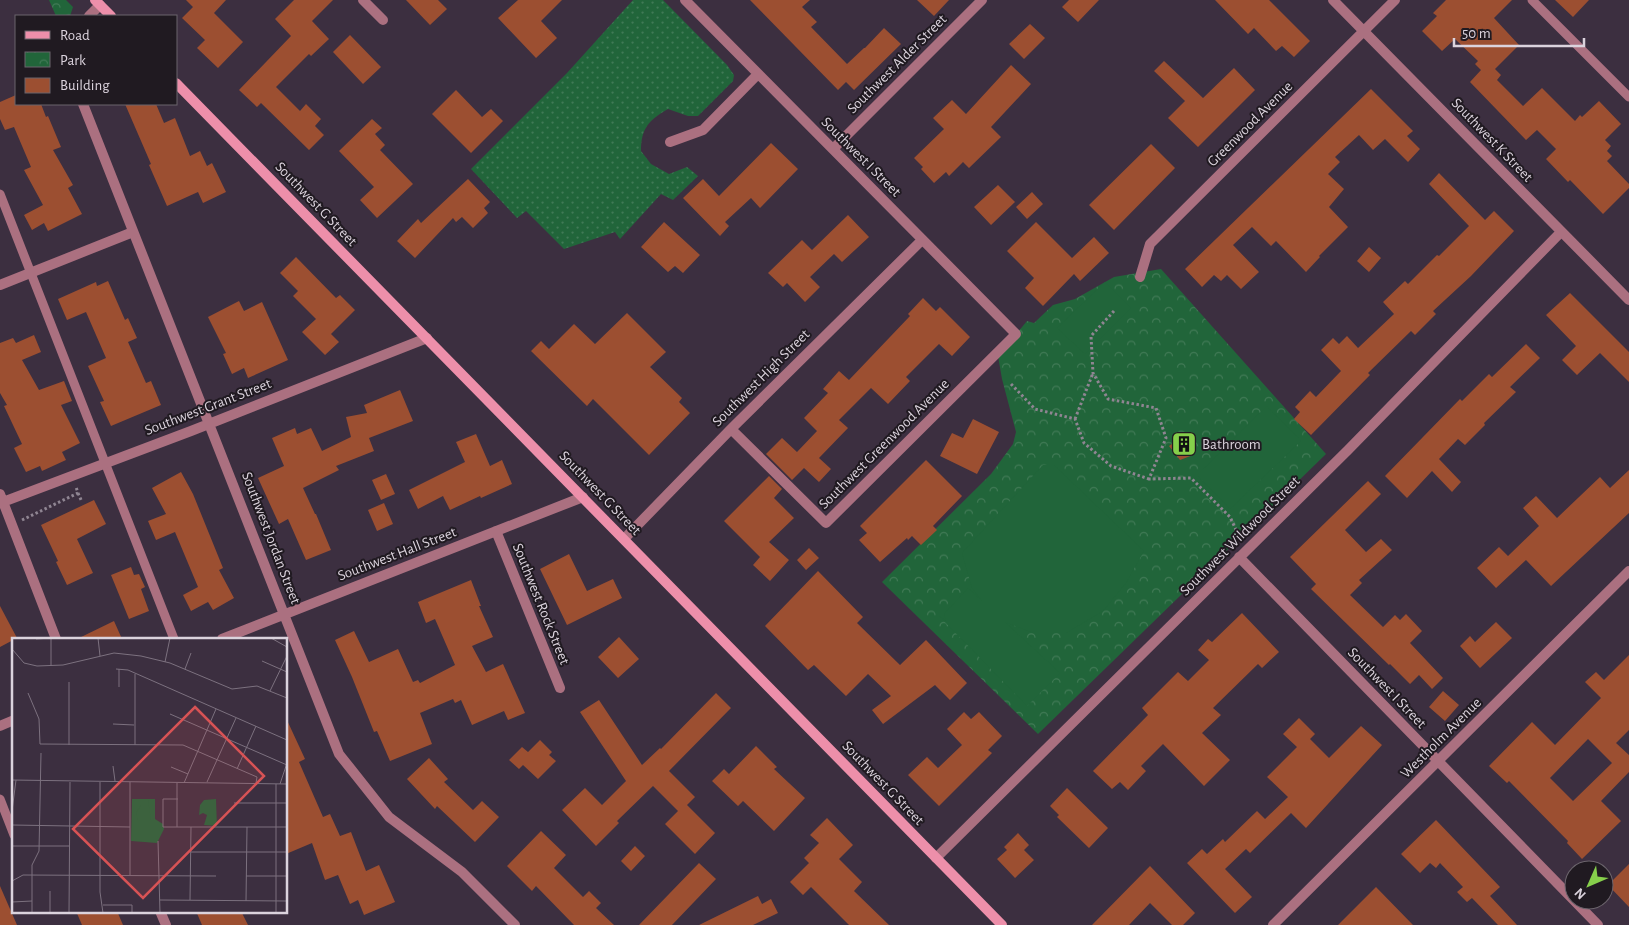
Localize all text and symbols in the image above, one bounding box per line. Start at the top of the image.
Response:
street label: Southwest Alder Street [845,11,950,116]
legend [15,15,178,105]
scale bar [1454,15,1584,47]
text: 50 m [1462,26,1491,41]
text: Road [60,28,90,43]
text: Park [60,53,86,68]
text: Building [60,78,110,93]
street label: Greenwood Avenue [1205,79,1295,169]
street label: Southwest K Street [1448,95,1536,185]
street label: Southwest I Street [818,114,904,200]
street label: Southwest G Street [272,159,360,249]
street label: Southwest High Street [710,326,813,429]
street label: Southwest Grant Street [143,376,274,438]
street label: Southwest Greenwood Avenue [816,376,952,512]
building icon: Bathroom [1171,431,1197,457]
place label: Bathroom [1202,437,1261,452]
street label: Southwest G Street [556,448,644,538]
street label: Southwest Jordan Street [239,470,303,606]
street label: Southwest Wildwood Street [1177,473,1303,599]
street label: Southwest Hall Street [336,524,459,584]
street label: Southwest Rock Street [510,541,572,667]
inset map [12,638,288,912]
street label: Southwest I Street [1345,645,1429,731]
street label: Westholm Avenue [1398,695,1484,781]
street label: Southwest G Street [839,738,927,828]
north arrow [1564,860,1614,910]
text: N [1572,885,1589,902]

